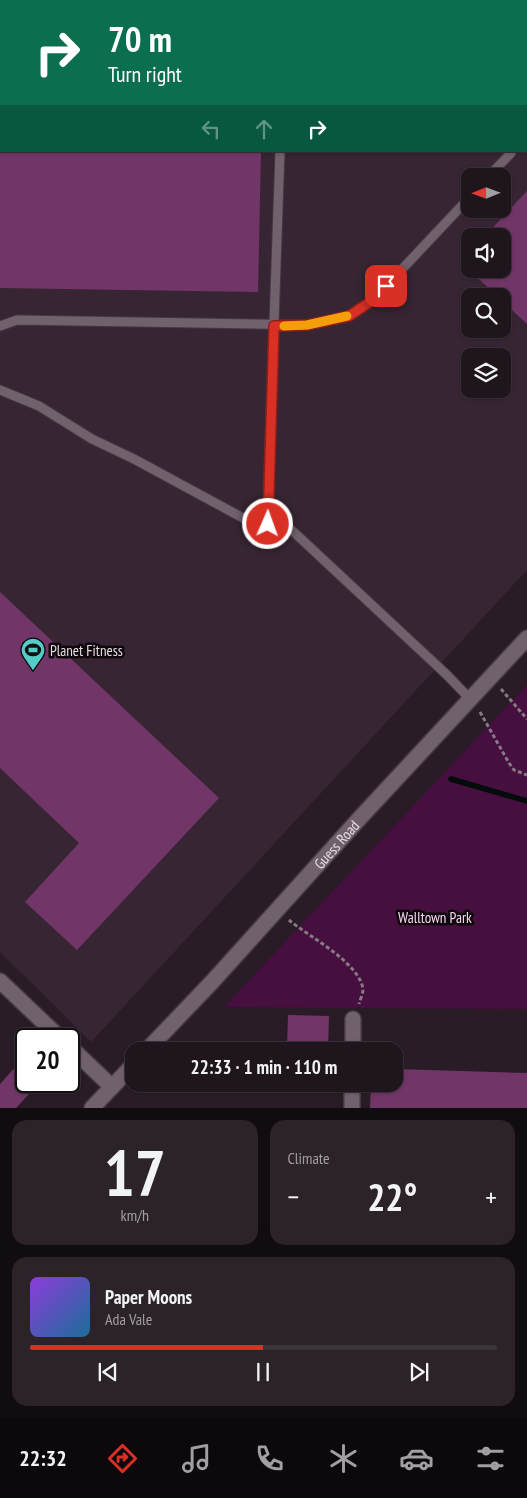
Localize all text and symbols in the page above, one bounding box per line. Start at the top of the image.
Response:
text: 70 m [108,16,172,62]
icon: right [25,20,90,85]
text: Turn right [108,60,182,88]
icon: left [197,115,225,143]
icon: ahead [250,115,278,143]
icon: right [303,115,331,143]
north arrow [461,168,511,218]
map controls [461,168,511,398]
button: sound [461,228,511,278]
pin [365,265,407,307]
icon: arrive [372,272,400,300]
button: search [461,288,511,338]
button: layers [461,348,511,398]
position arrow [241,497,293,549]
sports icon: Planet Fitness [20,637,46,671]
place label: Planet Fitness [50,641,123,660]
street label: Guess Road [309,816,363,873]
park label: Walltown Park [398,908,472,927]
speed limit sign: 20 [15,1028,80,1093]
text: 22:33 · 1 min · 110 m [191,1055,337,1079]
text: 17 [104,1130,166,1214]
text: Climate [288,1148,330,1168]
text: 22° [367,1172,417,1221]
text: − [288,1178,299,1215]
text: + [485,1178,497,1215]
text: km/h [121,1205,149,1225]
text: Paper Moons [105,1285,192,1309]
text: Ada Vale [105,1309,152,1329]
icon: previous [94,1358,122,1386]
icon: pause [249,1358,277,1386]
icon: next [405,1358,433,1386]
icon: directions [105,1441,140,1476]
icon: music [179,1441,214,1476]
icon: phone [252,1441,287,1476]
icon: climate [326,1441,361,1476]
icon: car [399,1441,434,1476]
icon: filters [473,1441,508,1476]
text: 22:32 [19,1444,67,1472]

